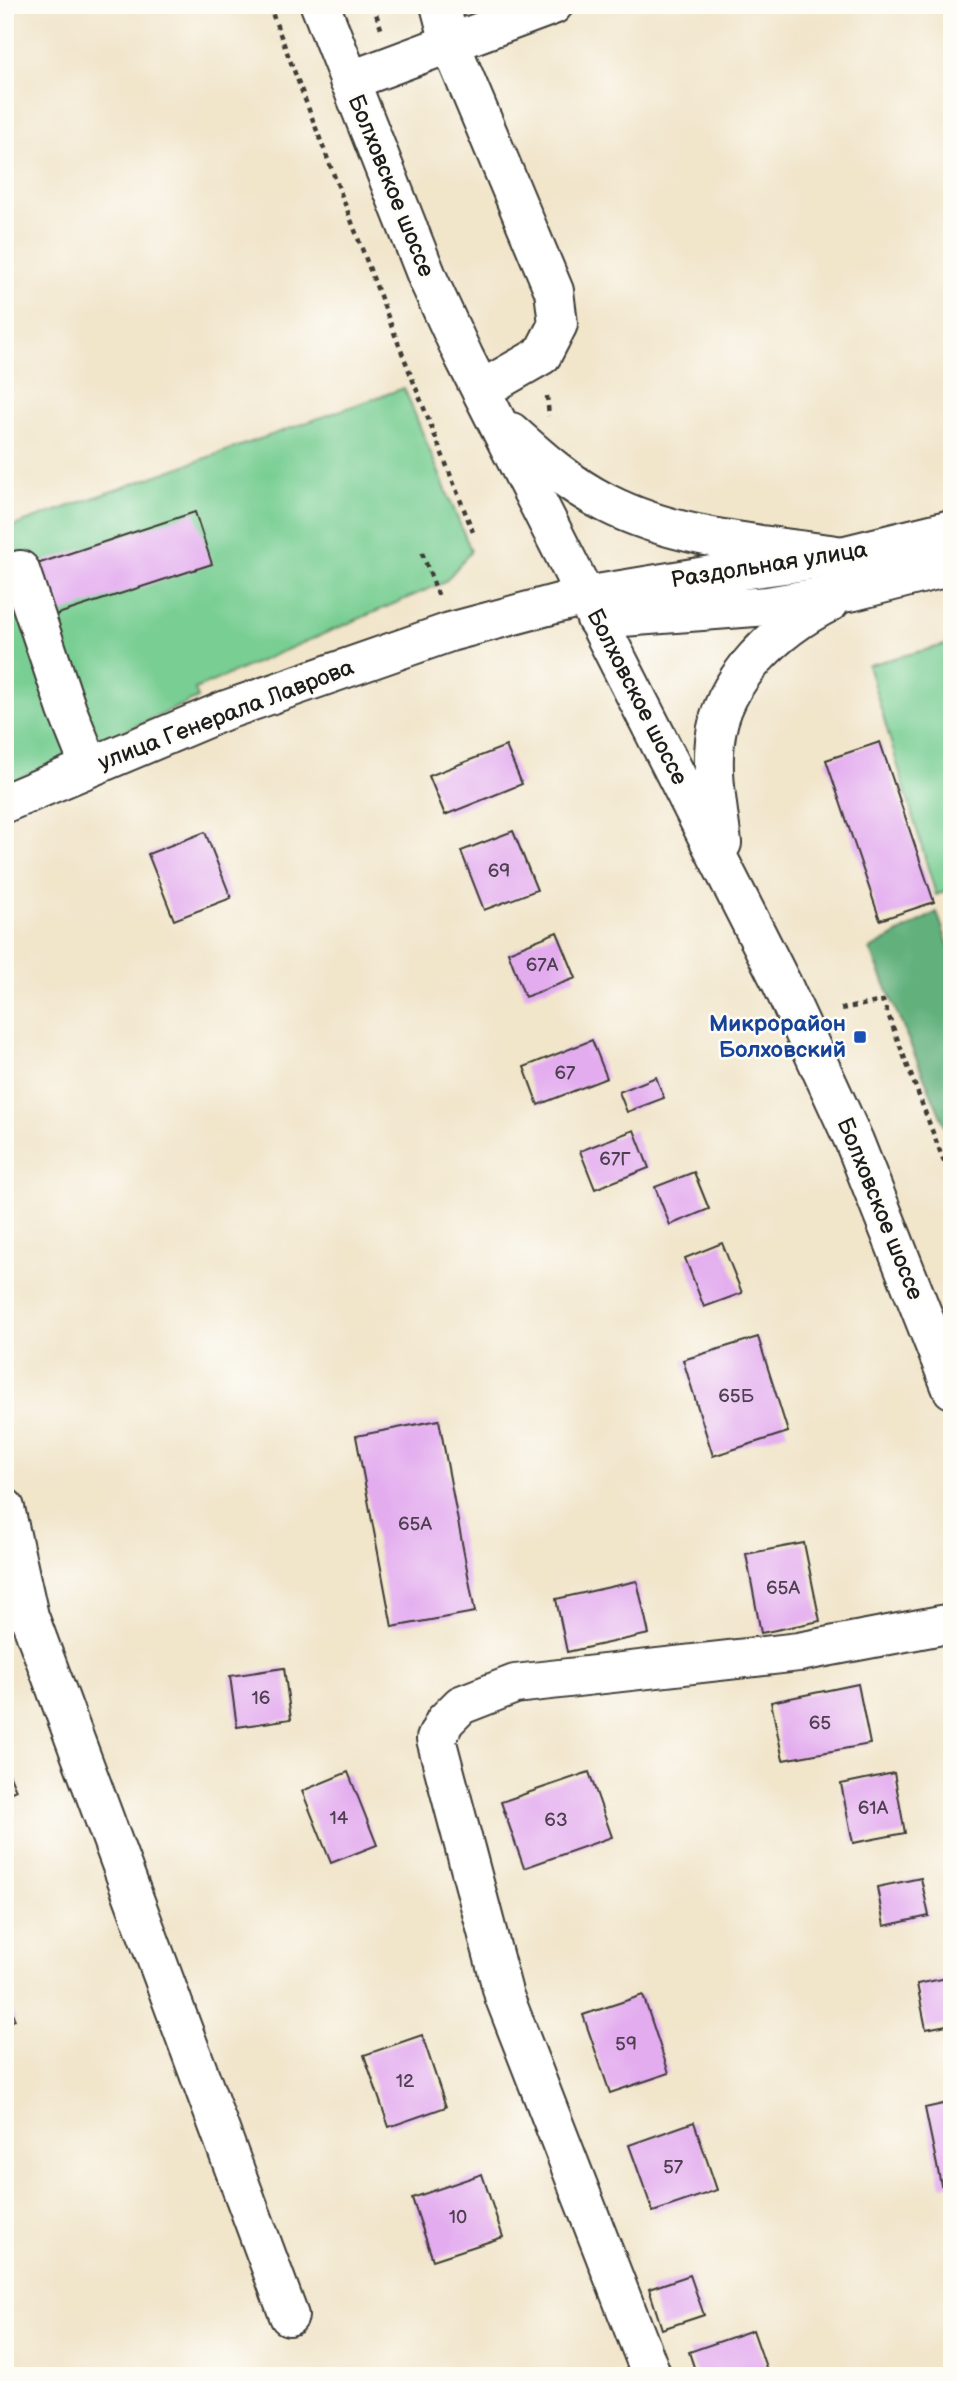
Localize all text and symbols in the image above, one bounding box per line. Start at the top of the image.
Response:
street label: Болховское шоссе [342,91,440,281]
street label: Раздольная улица [669,536,870,594]
street label: Болховское шоссе [580,604,694,790]
street label: улица Генерала Лаврова [94,653,358,777]
house number: 69 [488,860,510,883]
house number: 67А [526,954,559,977]
place label: Микрорайон Болховский [709,1010,846,1064]
marker: Микрорайон Болховский [852,1029,868,1045]
house number: 67 [555,1062,576,1085]
street label: Болховское шоссе [831,1114,929,1304]
house number: 67Г [599,1148,631,1171]
house number: 65Б [718,1385,755,1408]
house number: 65А [398,1513,432,1536]
house number: 65А [766,1577,800,1600]
house number: 16 [252,1687,270,1710]
house number: 65 [809,1712,831,1735]
house number: 61А [858,1797,889,1820]
house number: 14 [330,1807,349,1830]
house number: 63 [544,1809,568,1832]
house number: 59 [615,2033,637,2056]
house number: 12 [396,2070,415,2093]
house number: 57 [663,2156,684,2179]
house number: 10 [449,2206,467,2229]

